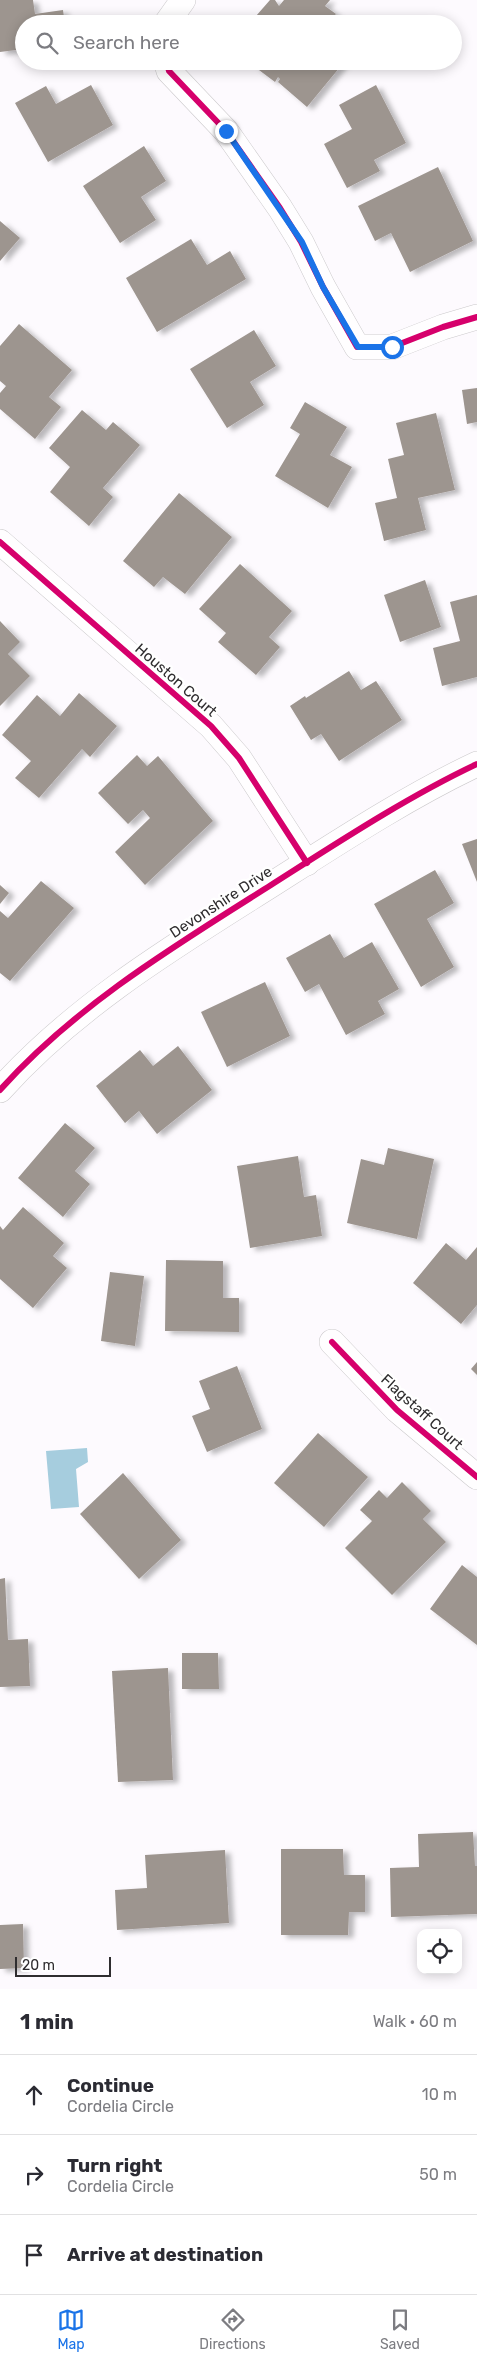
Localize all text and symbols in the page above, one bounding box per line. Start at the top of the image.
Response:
search box [15,15,462,70]
icon: search [33,29,61,57]
text: Search here [73,31,180,54]
route end [215,120,238,143]
route start [381,336,404,359]
street label: Houston Court [131,640,221,720]
street label: Devonshire Drive [166,862,276,942]
street label: Flagstaff Court [377,1370,467,1454]
map controls [417,1929,462,1974]
button: locate [417,1929,462,1974]
scale bar [15,1954,111,1977]
text: 20 m [22,1957,55,1974]
text: 1 min [20,2009,74,2034]
text: Walk · 60 m [373,2012,457,2031]
text: Continue [67,2074,154,2097]
icon: ahead [20,2081,48,2109]
text: 10 m [422,2085,457,2104]
text: Cordelia Circle [67,2097,174,2116]
text: Turn right [67,2154,162,2177]
icon: right [20,2161,48,2189]
text: 50 m [419,2165,457,2184]
text: Cordelia Circle [67,2177,174,2196]
icon: arrive [20,2241,48,2269]
text: Arrive at destination [67,2243,263,2266]
tab: Map [57,2306,85,2353]
tab: Directions [199,2306,266,2353]
tab: Saved [380,2306,420,2353]

